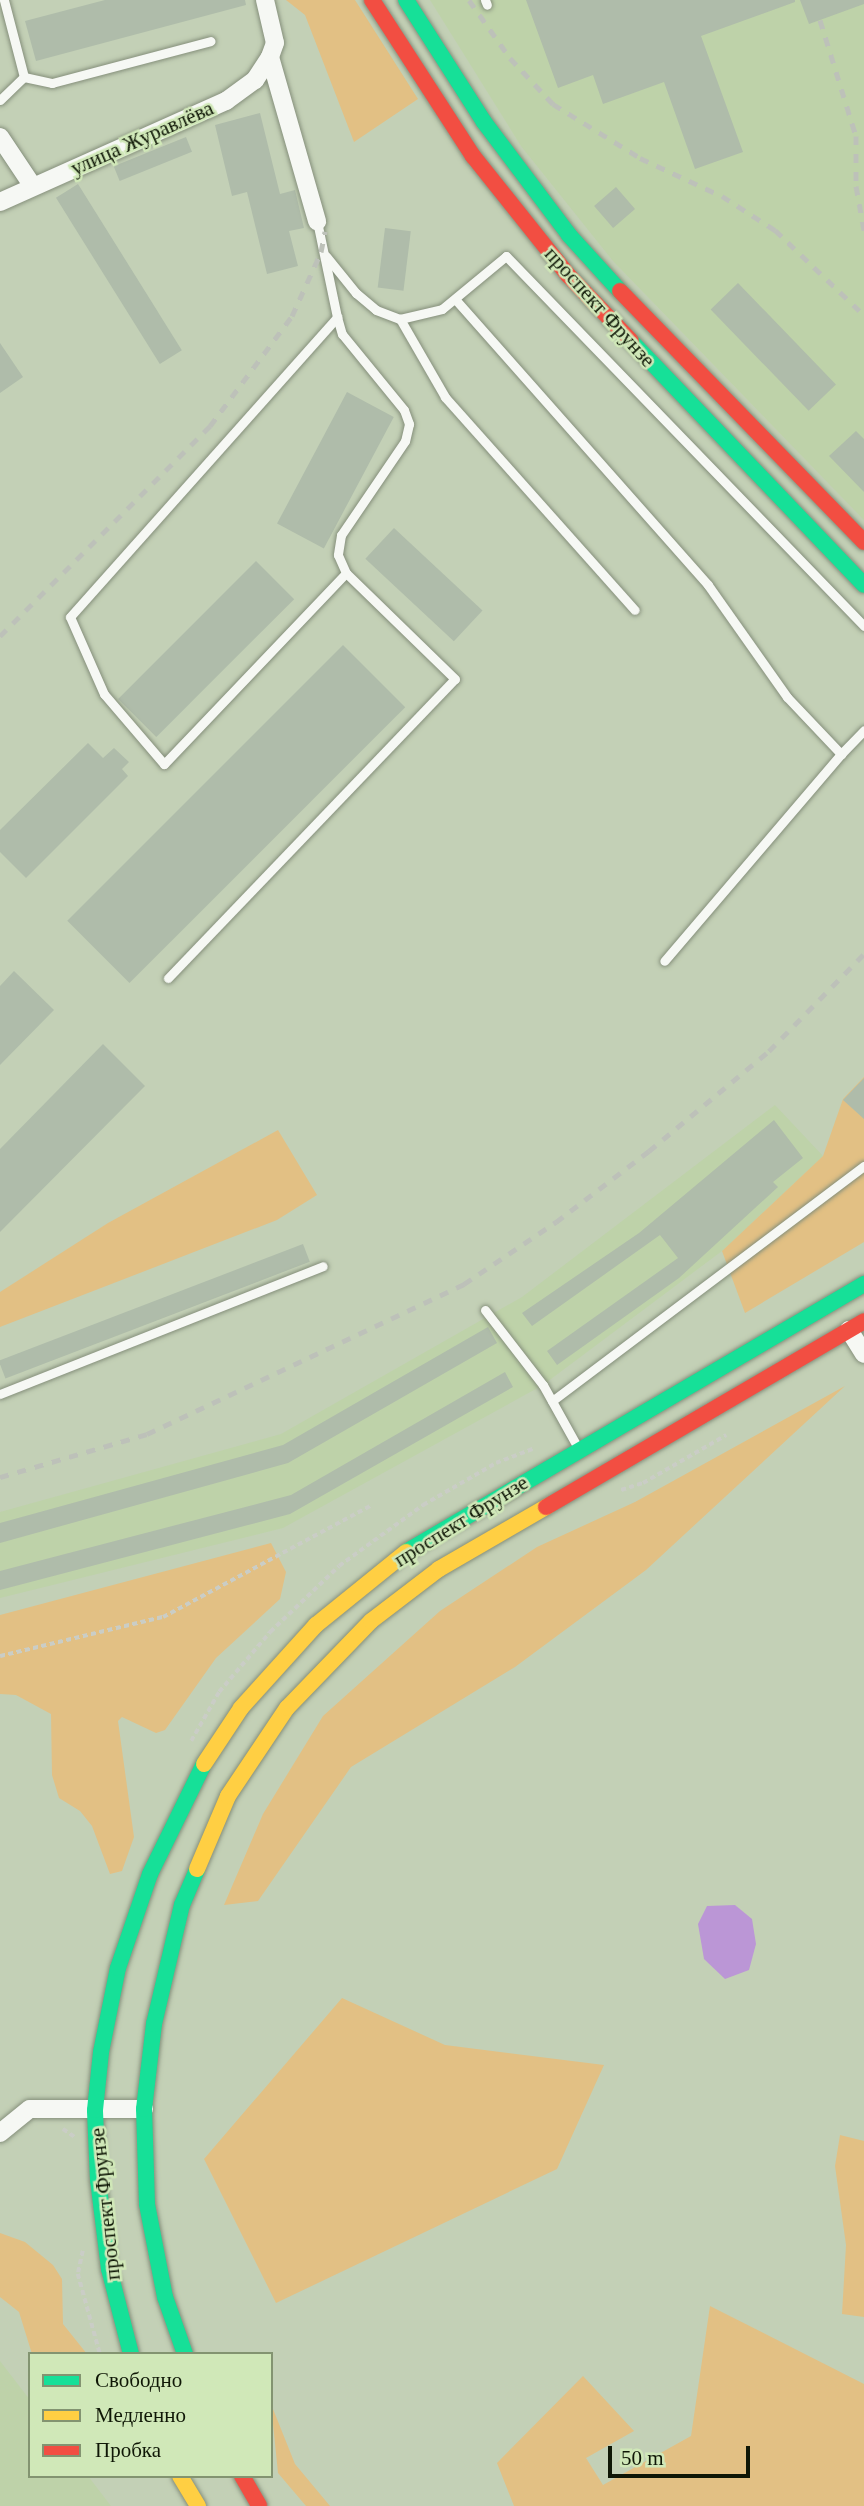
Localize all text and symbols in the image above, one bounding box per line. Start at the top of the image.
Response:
street label: улица Журавлёва [67,95,217,181]
street label: проспект Фрунзе [539,242,661,372]
street label: проспект Фрунзе [389,1470,533,1572]
street label: проспект Фрунзе [84,2127,126,2281]
legend [28,2352,273,2478]
text: Свободно [95,2368,182,2392]
text: Медленно [95,2403,186,2427]
scale bar [612,2432,754,2476]
text: Пробка [95,2438,161,2462]
text: 50 m [621,2446,664,2470]

